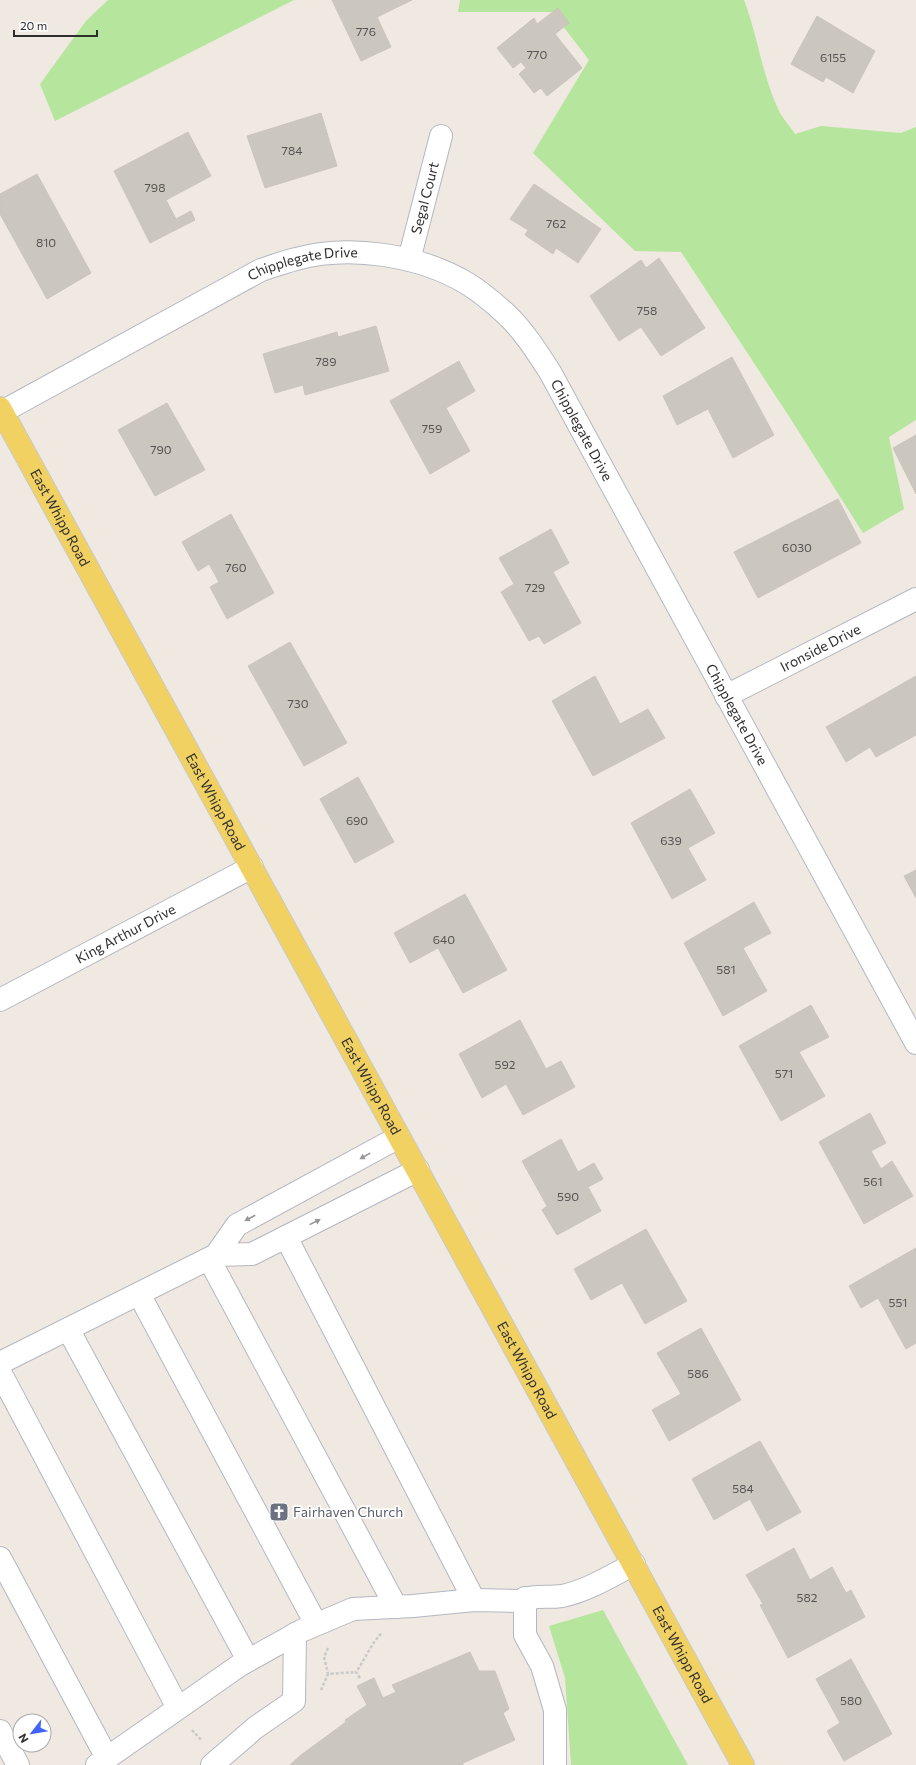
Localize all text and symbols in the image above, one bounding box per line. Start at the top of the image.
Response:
scale bar [14,12,97,38]
text: 20 m [20,18,47,32]
house number: 776 [356,24,376,38]
house number: 770 [527,47,547,61]
house number: 6155 [820,50,846,64]
house number: 784 [282,143,302,157]
street label: Segal Court [407,160,442,236]
house number: 798 [145,180,165,194]
house number: 762 [546,216,566,230]
house number: 810 [36,235,56,249]
street label: Chipplegate Drive [244,243,358,284]
house number: 758 [637,303,657,317]
house number: 789 [316,354,336,368]
street label: Chipplegate Drive [548,376,617,484]
house number: 759 [422,421,442,435]
house number: 790 [150,442,172,456]
street label: East Whipp Road [27,466,94,569]
house number: 6030 [782,540,812,554]
house number: 760 [225,560,247,574]
house number: 729 [525,580,545,594]
street label: Ironside Drive [777,620,863,675]
street label: Chipplegate Drive [703,661,772,768]
house number: 730 [287,696,309,710]
street label: East Whipp Road [183,750,250,853]
house number: 690 [346,813,368,827]
house number: 639 [660,833,682,847]
street label: King Arthur Drive [73,900,178,967]
house number: 640 [433,932,455,946]
house number: 581 [716,962,736,976]
street label: East Whipp Road [338,1034,405,1137]
house number: 592 [495,1057,516,1071]
house number: 571 [775,1066,793,1080]
one-way arrow [359,1153,371,1159]
house number: 561 [863,1174,883,1188]
house number: 590 [557,1189,579,1203]
one-way arrow [245,1215,256,1221]
one-way arrow [310,1219,321,1226]
house number: 551 [889,1295,907,1309]
street label: East Whipp Road [494,1318,561,1422]
house number: 586 [687,1366,709,1380]
house number: 584 [732,1481,754,1495]
church icon: Fairhaven Church [268,1501,290,1523]
place label: Fairhaven Church [293,1503,403,1520]
house number: 582 [797,1590,818,1604]
street label: East Whipp Road [649,1603,716,1706]
house number: 580 [840,1693,862,1707]
north arrow [12,1713,52,1753]
text: N [15,1732,31,1745]

